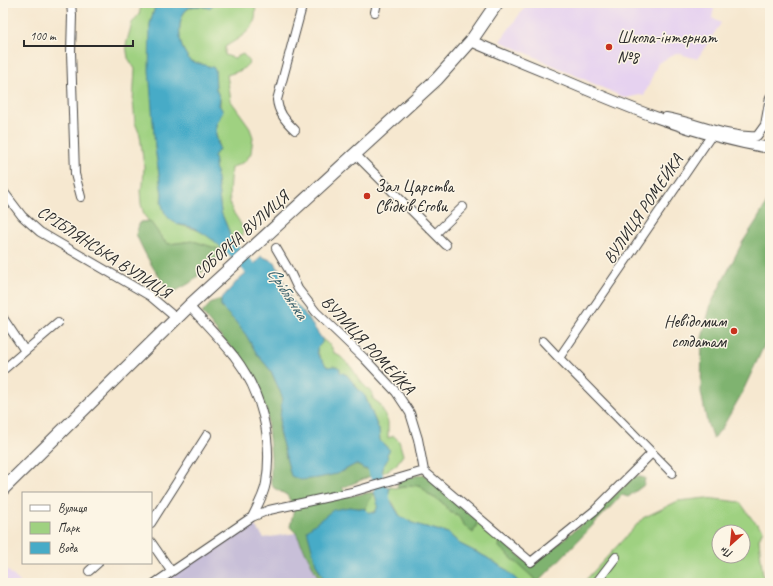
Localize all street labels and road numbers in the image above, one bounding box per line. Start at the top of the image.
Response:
street label: ВУЛИЦЯ РОМЕЙКА [599,149,688,268]
street label: СОБОРНА ВУЛИЦЯ [189,185,295,283]
street label: СРІБЛЯНСЬКА ВУЛИЦЯ [34,201,176,304]
street label: ВУЛИЦЯ РОМЕЙКА [317,291,420,400]

